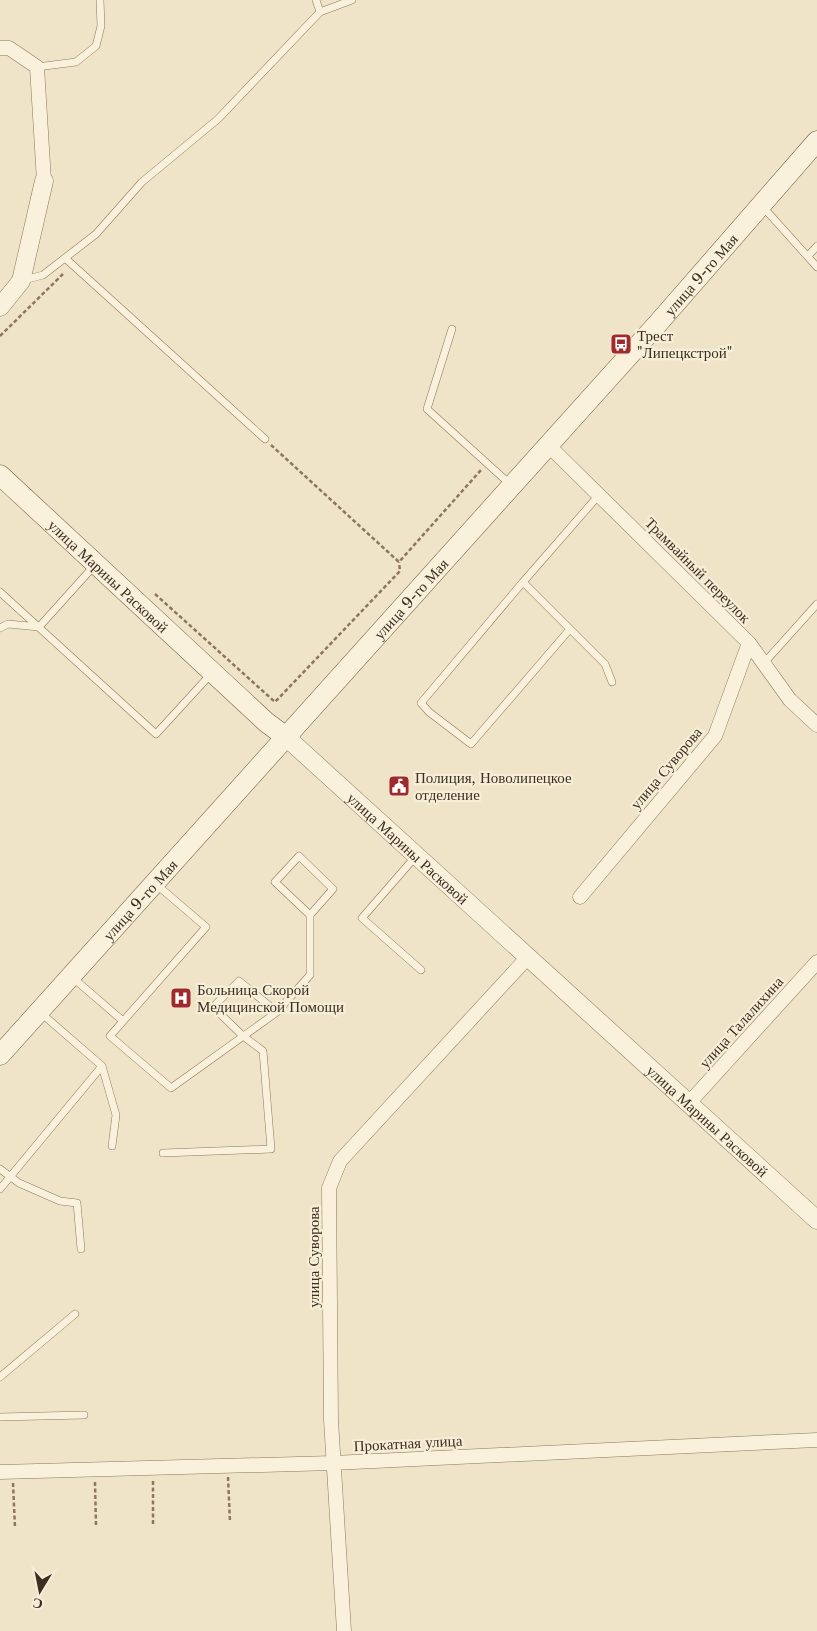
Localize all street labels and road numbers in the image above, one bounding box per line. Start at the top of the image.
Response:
street label: улица 9-го Мая [660,229,742,319]
street label: Трамвайный переулок [641,513,755,627]
street label: улица Марины Расковой [44,515,173,636]
street label: улица 9-го Мая [369,554,452,643]
street label: улица Суворова [626,723,706,813]
street label: улица Марины Расковой [343,788,473,908]
street label: улица 9-го Мая [98,855,181,944]
street label: улица Талалихина [695,972,787,1072]
street label: улица Марины Расковой [643,1060,772,1181]
street label: улица Суворова [304,1206,323,1308]
street label: Прокатная улица [353,1431,463,1455]

